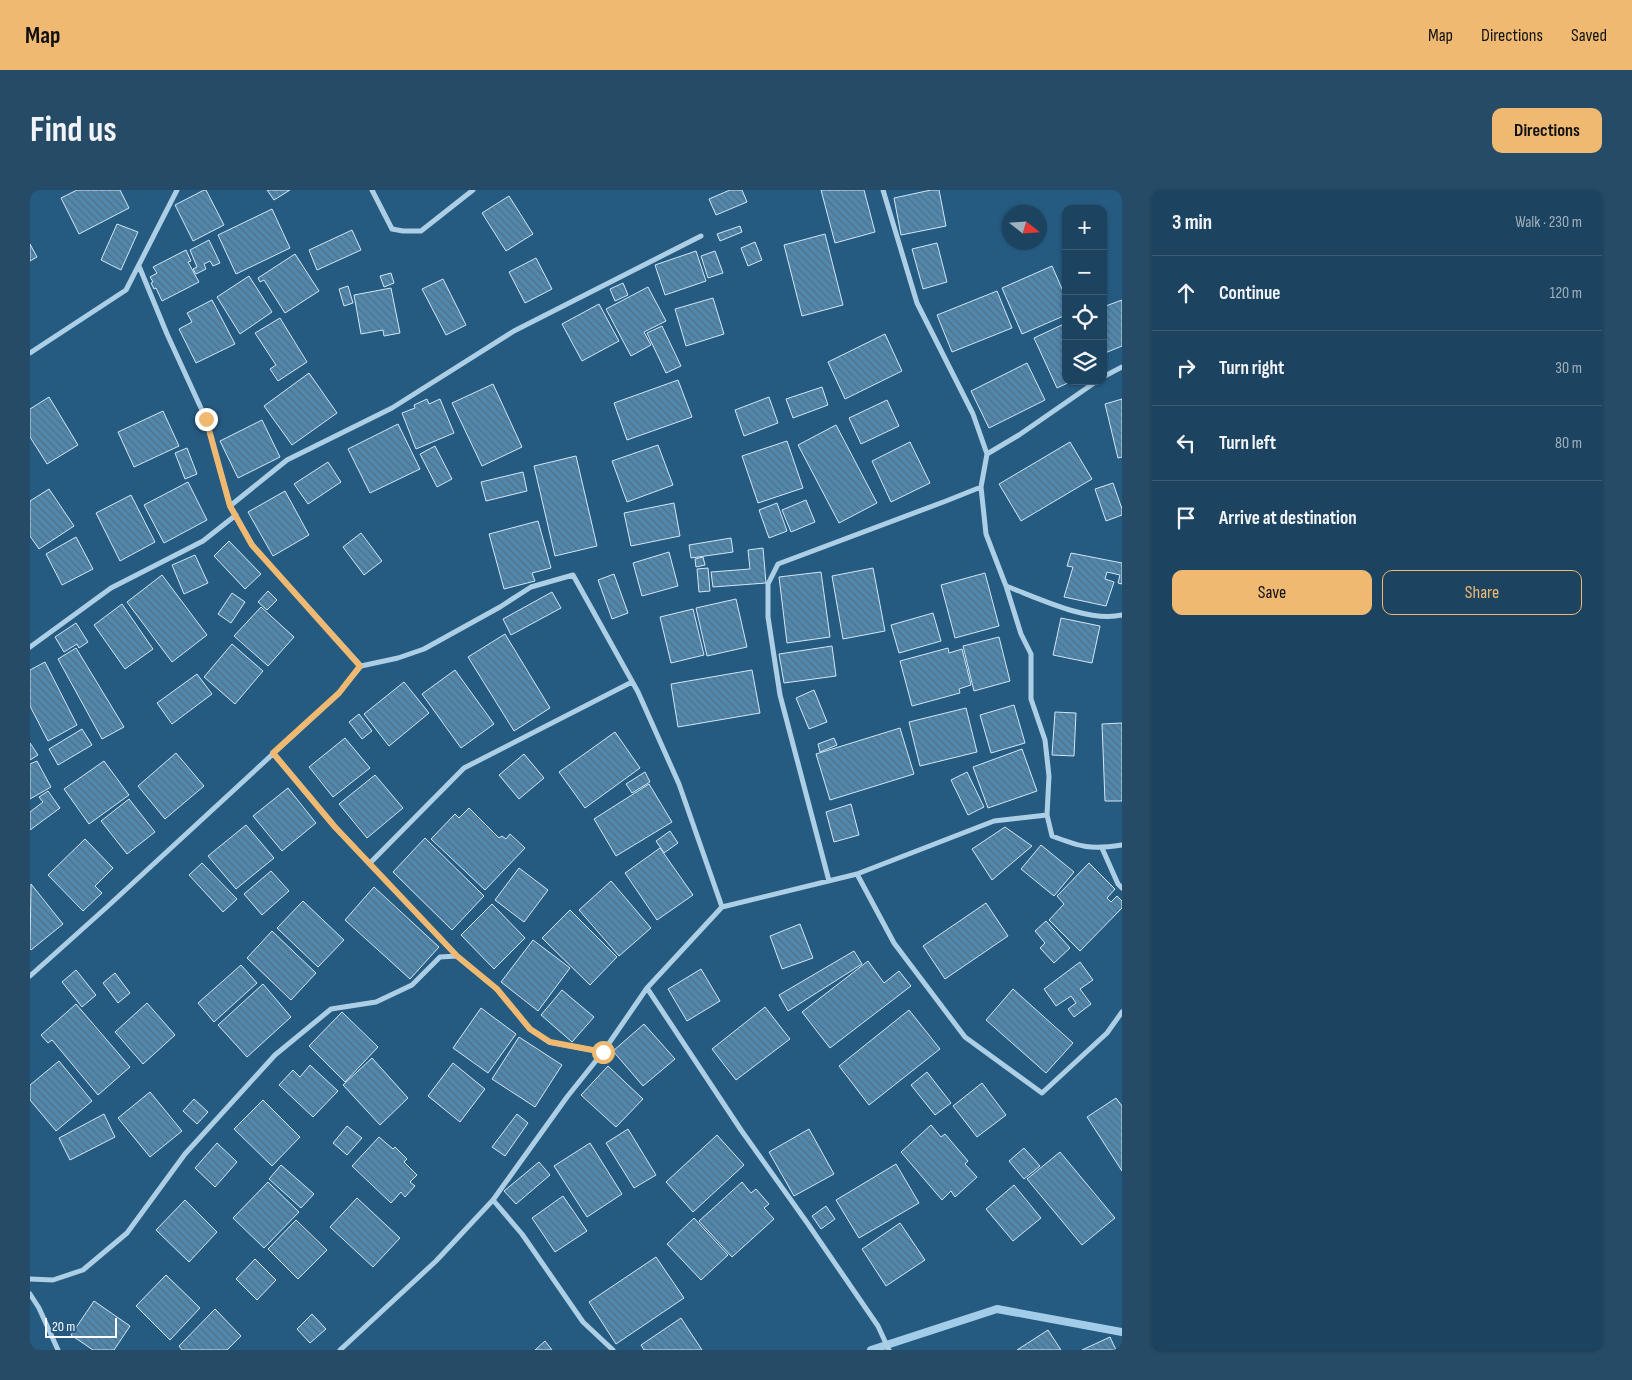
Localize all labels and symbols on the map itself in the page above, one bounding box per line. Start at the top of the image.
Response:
north arrow [1002,205,1047,250]
route end [195,408,218,431]
route start [592,1041,615,1064]
scale bar [45,1315,118,1338]

